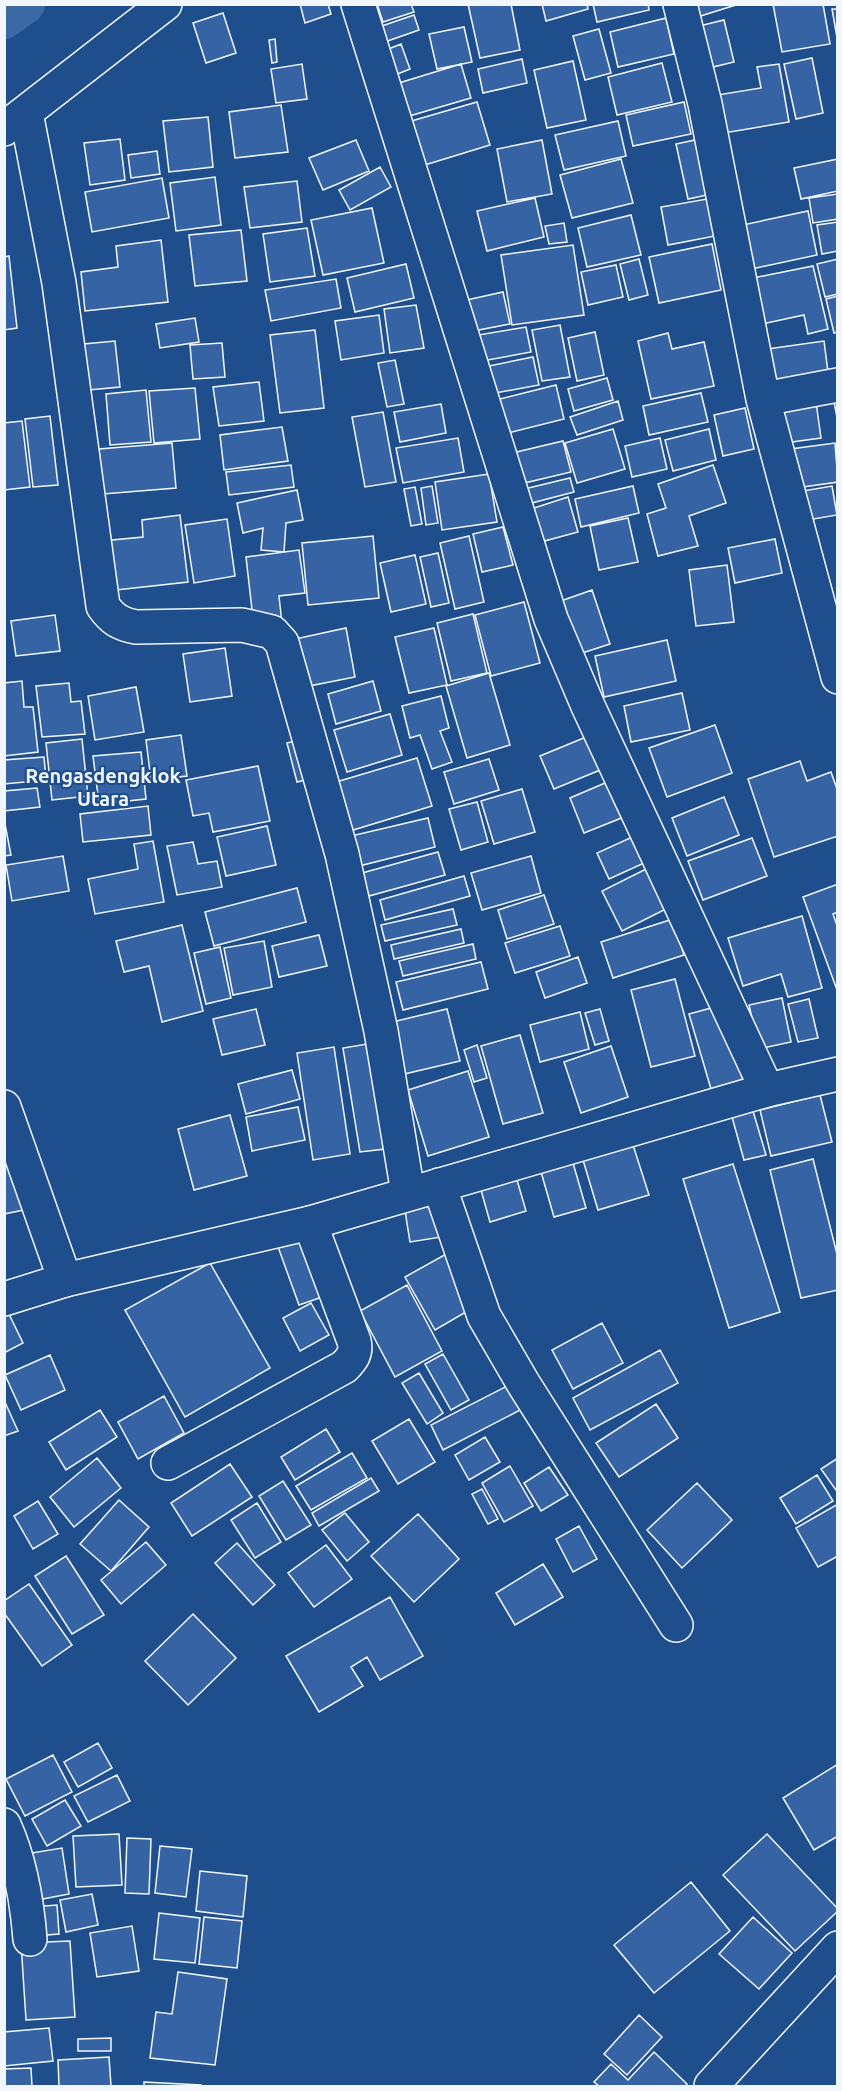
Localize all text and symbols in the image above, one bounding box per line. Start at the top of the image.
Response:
district label: Rengasdengklok Utara [25,764,181,810]

